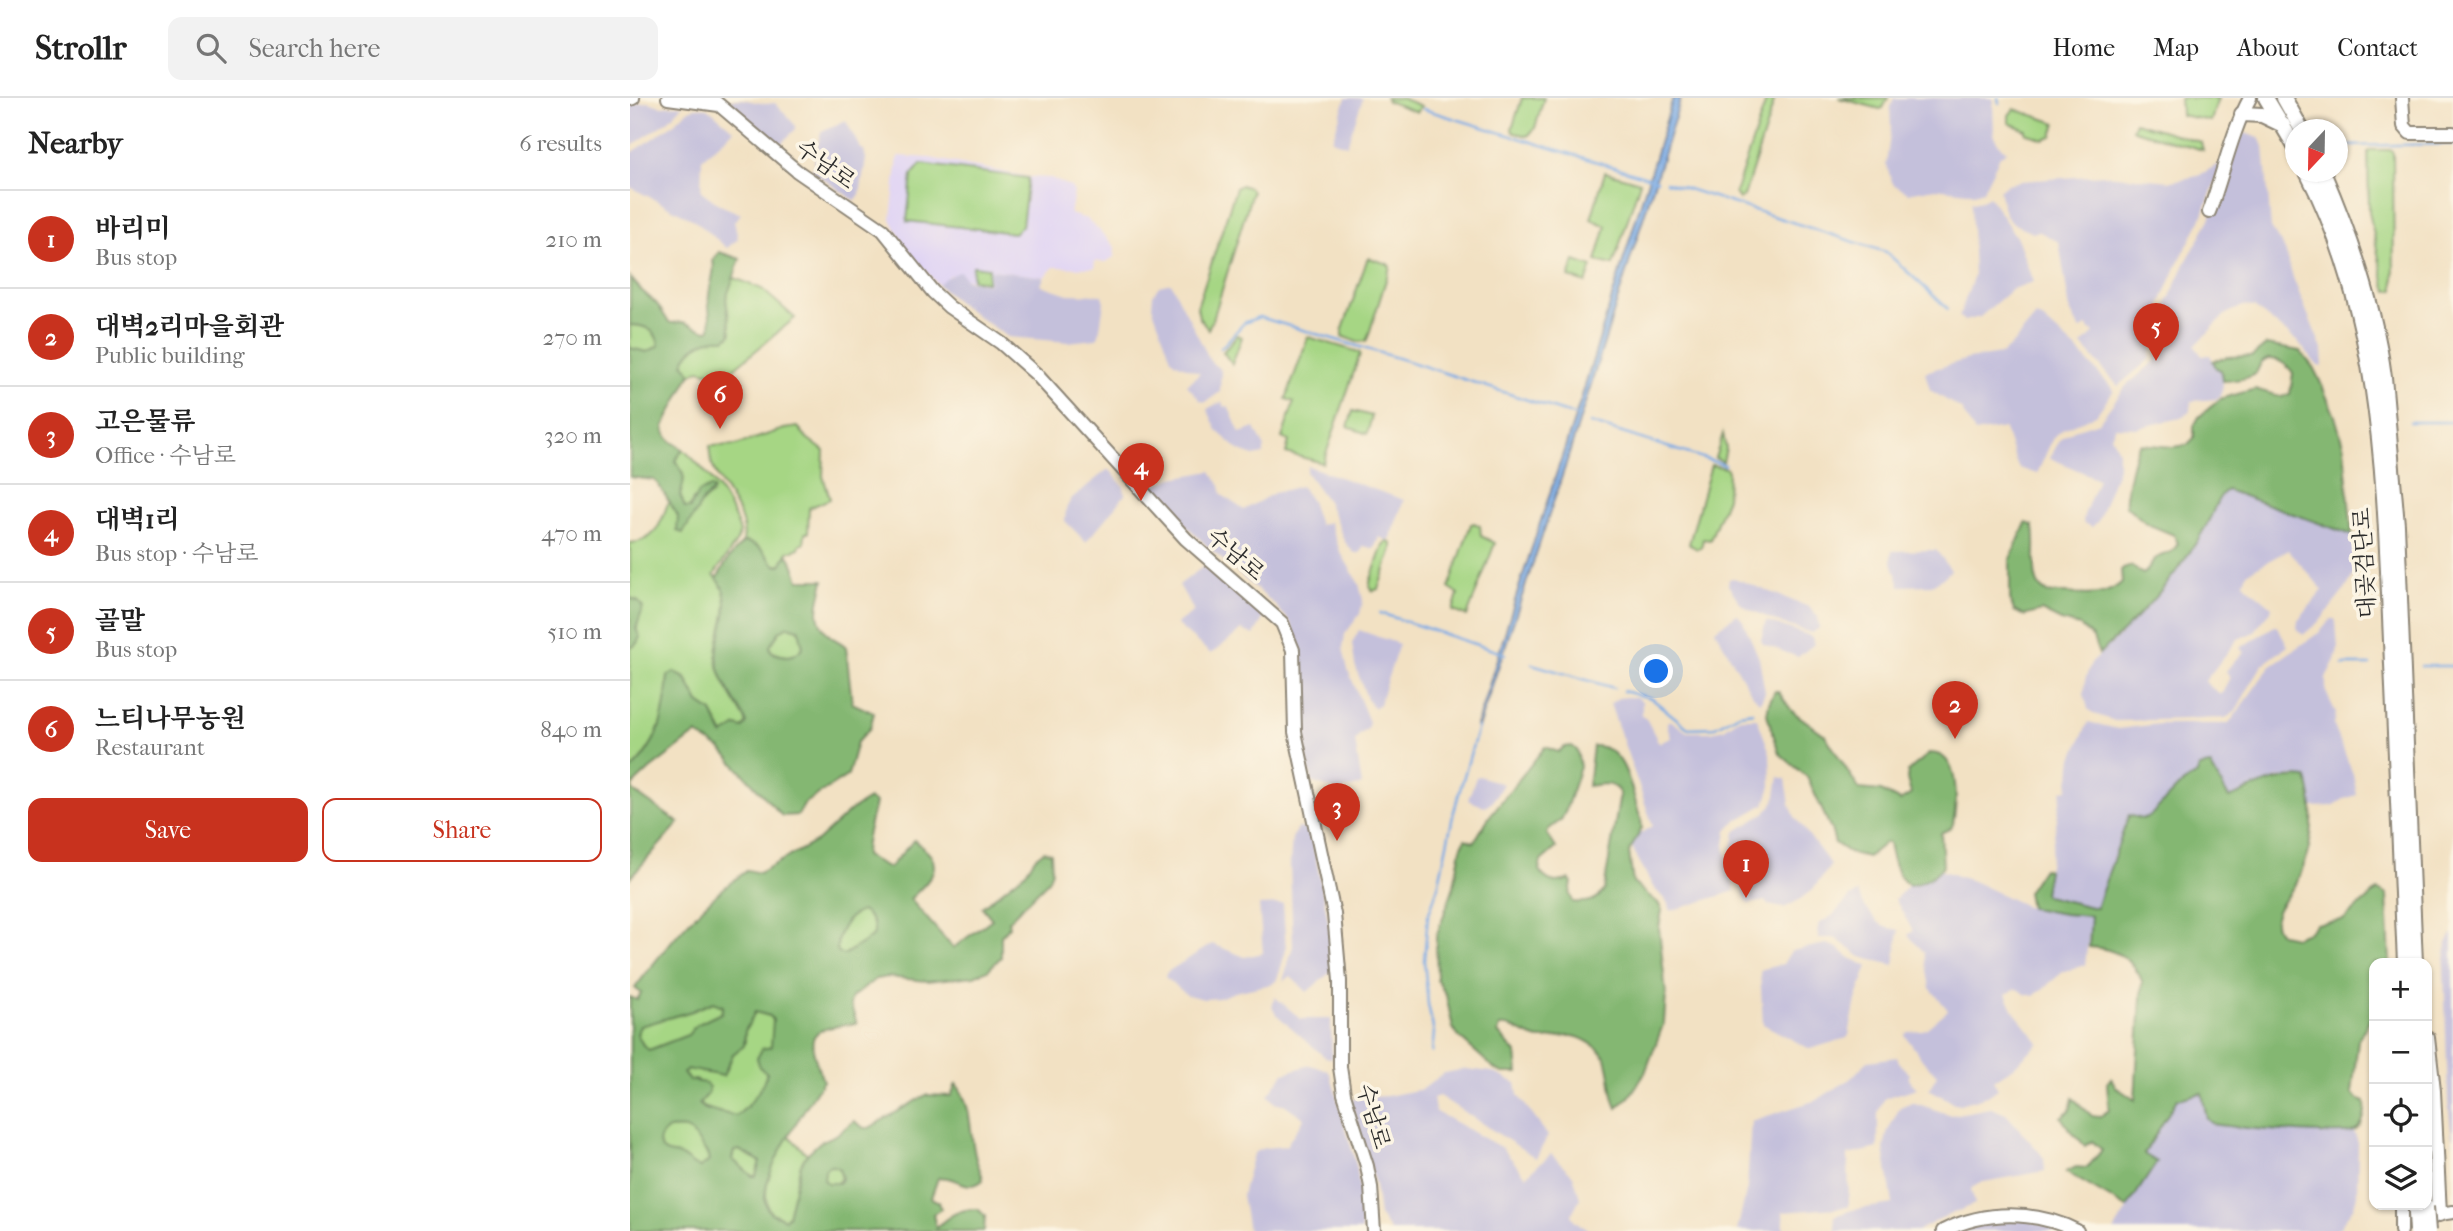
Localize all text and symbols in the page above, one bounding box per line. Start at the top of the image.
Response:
search box [168,17,658,80]
text: Strollr [35,29,126,68]
icon: search [192,29,230,67]
text: Search here [248,33,380,64]
text: Home [2053,34,2115,62]
text: Map [2153,34,2199,62]
text: About [2237,34,2299,62]
text: Contact [2337,34,2418,62]
north arrow [2285,119,2348,182]
text: Nearby [28,126,123,161]
text: 6 results [519,130,602,157]
street label: 수남로 [791,134,861,195]
text: 바리미 [95,213,170,244]
text: 1 [47,226,55,253]
text: 210 m [545,226,602,253]
text: Bus stop [95,244,177,271]
pin: 5 [2133,303,2179,361]
text: 대벽2리마을회관 [95,311,284,342]
text: 2 [45,324,57,351]
text: 270 m [542,324,602,351]
text: Public building [95,342,245,369]
pin: 6 [697,371,743,429]
text: 고은물류 [95,406,195,437]
text: 3 [46,422,56,449]
text: 320 m [544,422,602,449]
text: Office · 수남로 [95,442,236,469]
pin: 4 [1118,443,1164,501]
text: 대벽1리 [95,504,180,535]
street label: 대곶검단로 [2348,507,2381,619]
text: 4 [44,520,58,547]
text: 470 m [541,520,602,547]
street label: 수남로 [1202,522,1270,586]
text: Bus stop · 수남로 [95,540,258,567]
text: 골말 [95,605,145,636]
text: 5 [46,618,56,645]
text: 510 m [547,618,602,645]
text: Bus stop [95,636,177,663]
your location [1639,654,1673,688]
pin: 2 [1932,681,1978,739]
text: 느티나무농원 [95,703,246,734]
text: 6 [45,716,57,743]
text: 840 m [540,716,602,743]
text: Restaurant [95,734,205,761]
pin: 3 [1314,783,1360,841]
button: Save [28,798,308,862]
button: Share [322,798,602,862]
pin: 1 [1723,840,1769,898]
map controls [2369,958,2432,1210]
button: + [2369,958,2432,1021]
button: − [2369,1021,2432,1084]
street label: 수남로 [1351,1080,1396,1152]
button: locate [2369,1084,2432,1147]
button: layers [2369,1147,2432,1210]

